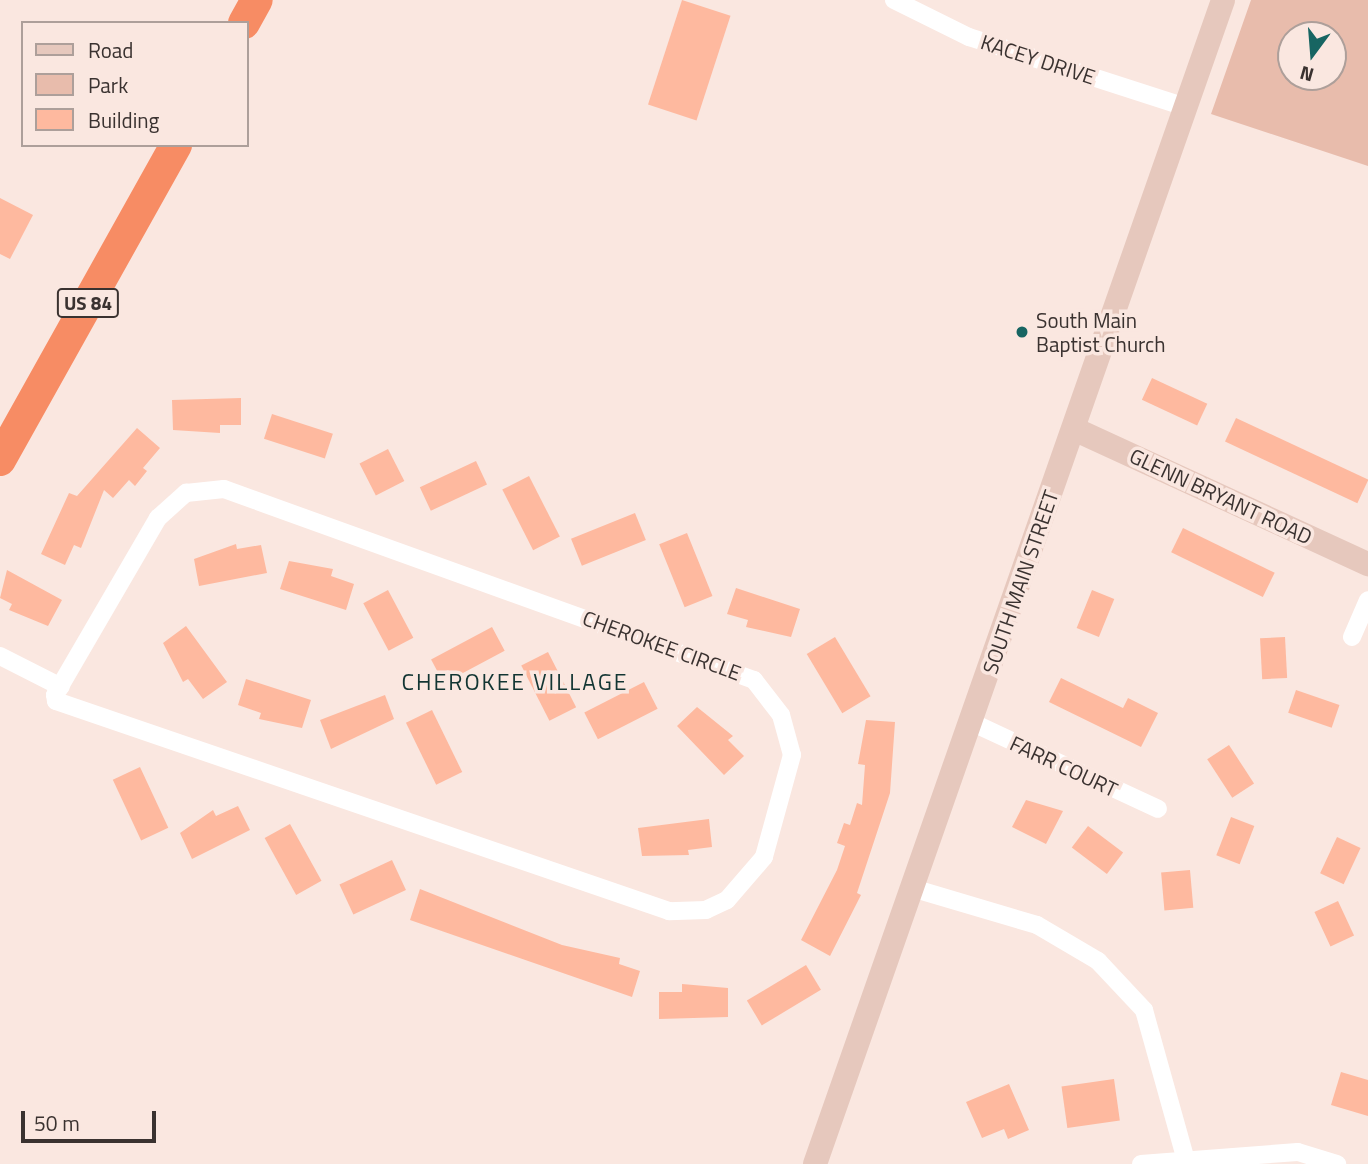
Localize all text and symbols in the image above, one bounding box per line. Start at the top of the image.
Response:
legend [21,21,248,147]
north arrow [1277,21,1347,91]
street label: KACEY DRIVE [978,29,1098,89]
text: Road [88,34,133,66]
text: N [1296,59,1317,91]
text: Park [88,69,128,101]
text: Building [88,104,159,136]
road number: US 84 [56,288,119,318]
place label: South Main Baptist Church [1036,307,1166,357]
marker: South Main Baptist Church [1014,324,1030,340]
street label: GLENN BRYANT ROAD [1126,443,1316,549]
street label: SOUTH MAIN STREET [977,487,1063,677]
street label: CHEROKEE CIRCLE [579,605,745,685]
district label: CHEROKEE VILLAGE [403,668,627,696]
street label: FARR COURT [1006,730,1122,802]
scale bar [24,1098,159,1142]
text: 50 m [34,1107,80,1139]

